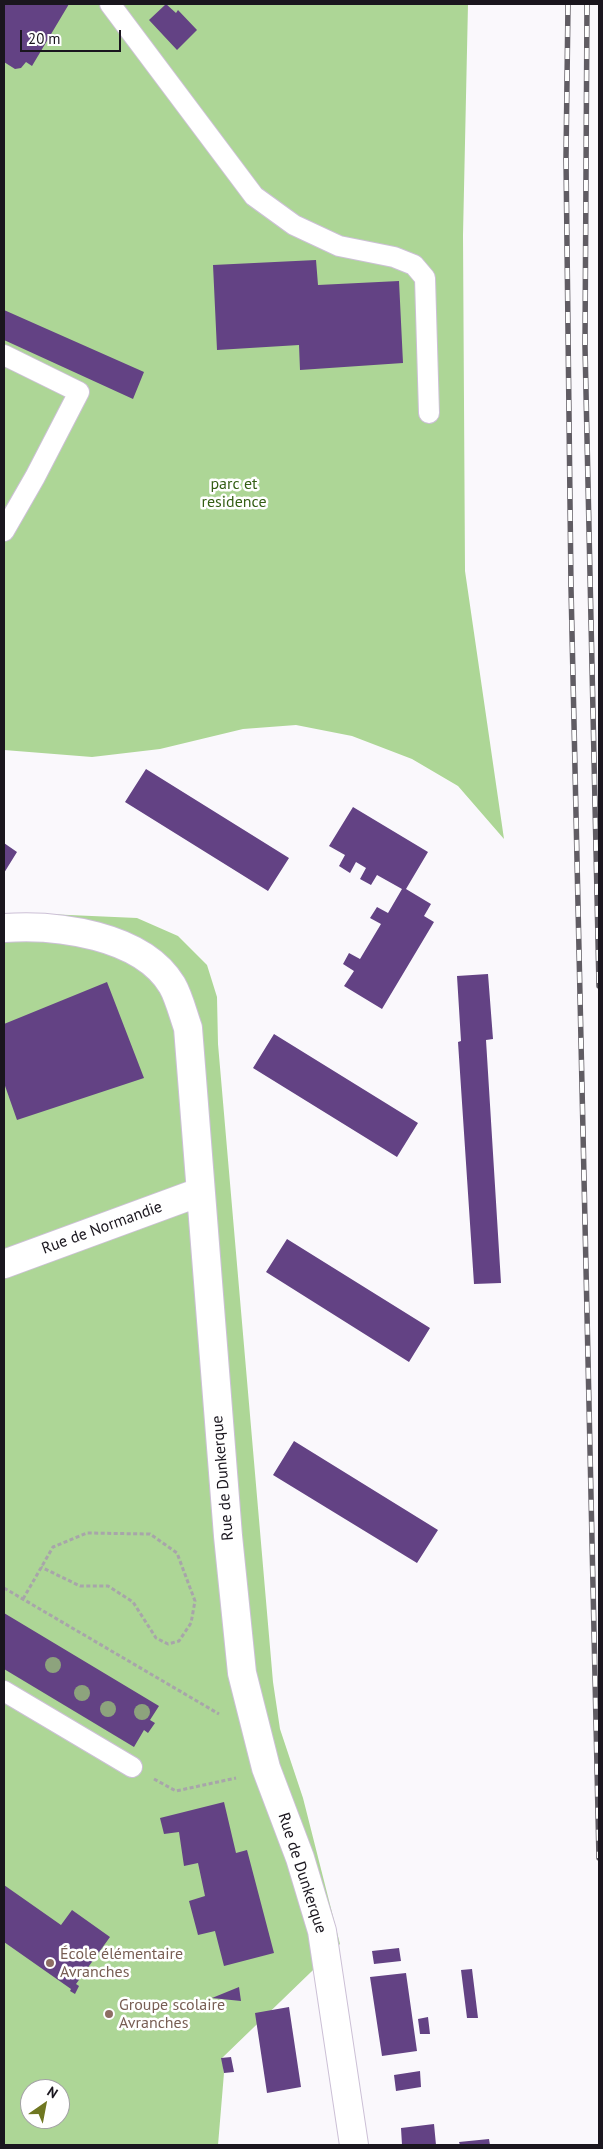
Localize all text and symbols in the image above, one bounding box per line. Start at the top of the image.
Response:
scale bar [22,20,124,52]
text: 20 m [28,29,61,48]
park label: parc et residence [201,474,267,512]
street label: Rue de Normandie [39,1197,165,1259]
street label: Rue de Dunkerque [208,1415,238,1541]
street label: Rue de Dunkerque [273,1810,331,1936]
place label: École élémentaire Avranches [60,1944,183,1982]
marker: École élémentaire Avranches [44,1957,56,1969]
place label: Groupe scolaire Avranches [119,1995,225,2033]
marker: Groupe scolaire Avranches [103,2008,115,2020]
north arrow [20,2079,70,2129]
text: N [44,2082,61,2102]

